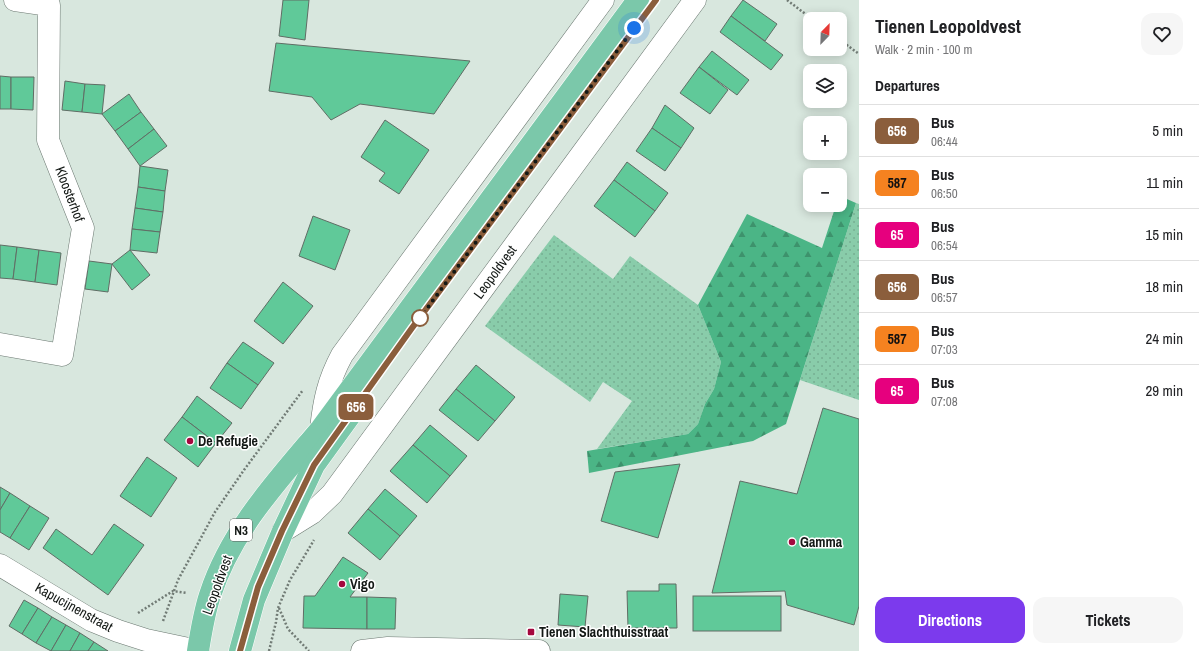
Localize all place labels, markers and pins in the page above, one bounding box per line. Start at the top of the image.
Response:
unlabelled marker [411,309,429,327]
place label: De Refugie [198,432,258,450]
marker: De Refugie [185,436,195,446]
place label: Gamma [800,533,843,551]
marker: Gamma [787,537,797,547]
place label: Vigo [350,575,375,593]
marker: Vigo [337,579,347,589]
place label: Tienen Slachthuisstraat [539,623,668,641]
marker: Tienen Slachthuisstraat [526,627,536,637]

